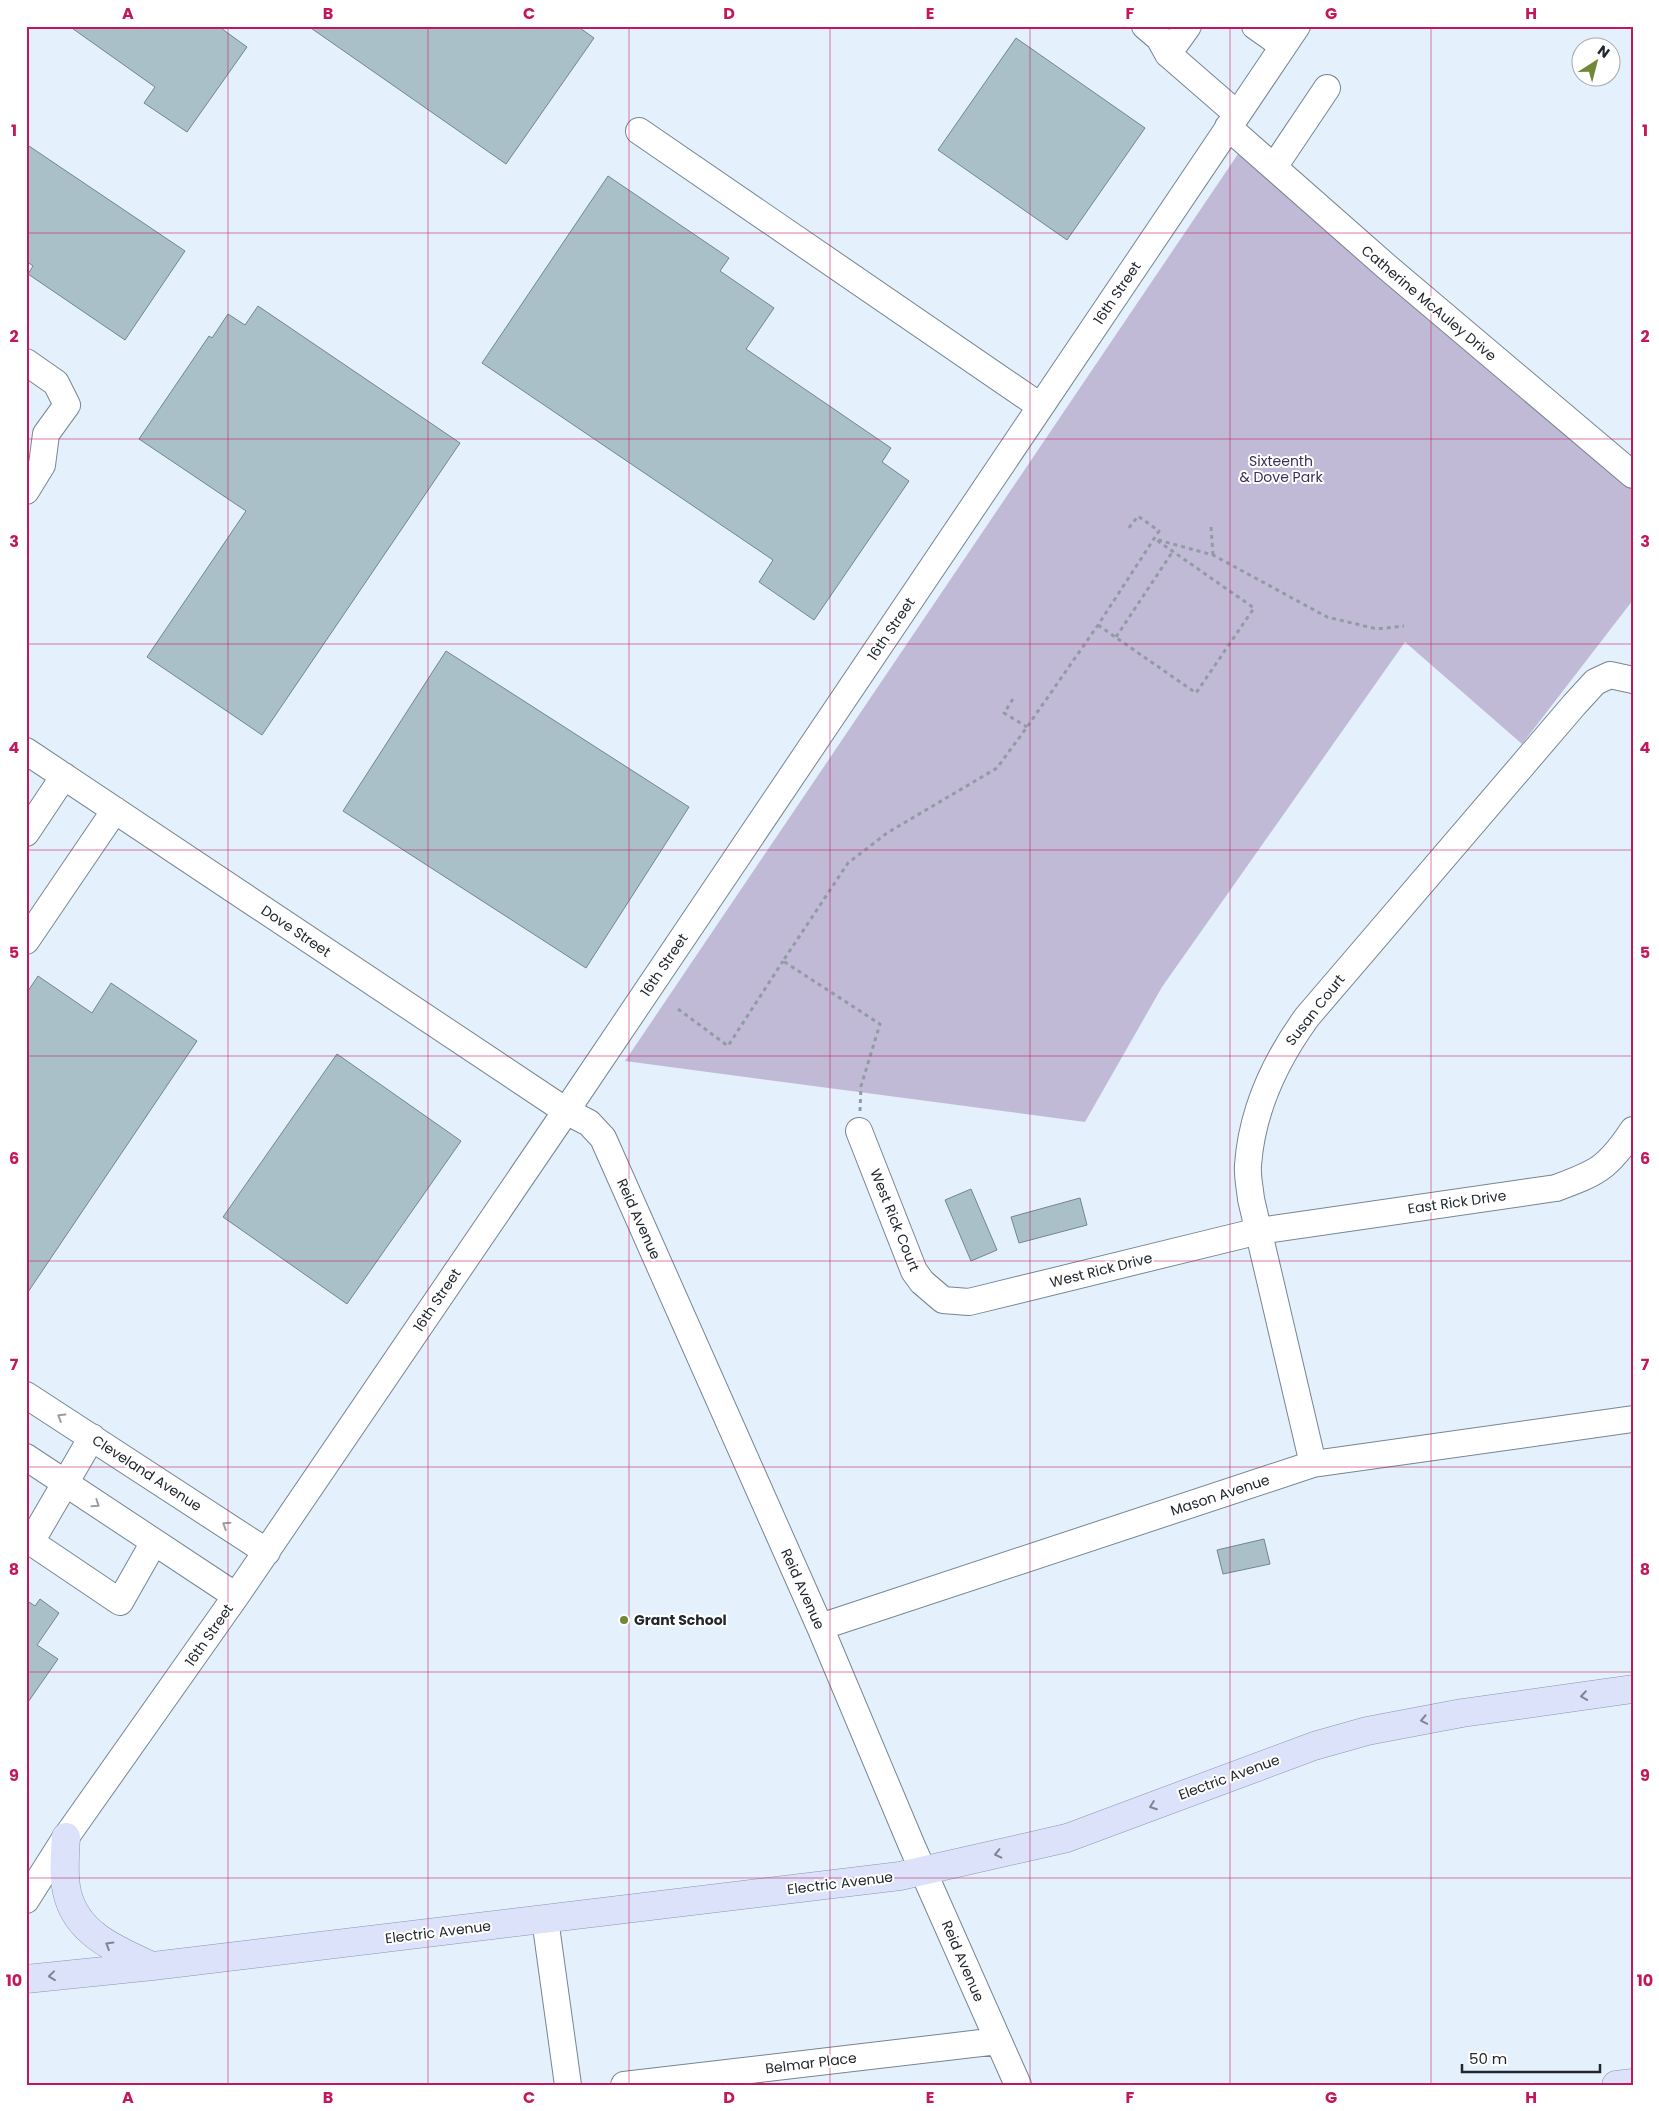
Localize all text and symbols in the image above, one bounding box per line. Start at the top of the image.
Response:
text: A [122,2,134,25]
text: B [323,2,333,25]
text: C [523,2,535,25]
text: D [723,2,735,25]
text: E [926,2,934,25]
text: F [1126,2,1135,25]
text: G [1325,2,1337,25]
text: H [1525,2,1537,25]
north arrow [1572,38,1622,88]
text: N [1594,40,1614,63]
text: 1 [11,119,17,142]
text: 1 [1642,119,1648,142]
street label: Catherine McAuley Drive [1357,240,1501,366]
street label: 16th Street [1089,257,1145,329]
text: 2 [9,325,19,348]
text: 2 [1640,325,1650,348]
park label: Sixteenth & Dove Park [1239,451,1323,487]
text: 3 [9,530,19,553]
text: 3 [1640,530,1650,553]
street label: 16th Street [863,593,919,665]
text: 4 [9,736,20,759]
text: 4 [1640,736,1651,759]
street label: Dove Street [257,900,335,962]
street label: 16th Street [636,929,692,1001]
text: 5 [9,941,19,964]
text: 5 [1640,941,1650,964]
street label: Susan Court [1281,970,1349,1050]
text: 6 [9,1147,19,1170]
text: 6 [1640,1147,1650,1170]
street label: West Rick Court [865,1166,925,1274]
street label: Reid Avenue [612,1175,666,1263]
street label: East Rick Drive [1406,1185,1508,1219]
street label: West Rick Drive [1048,1248,1155,1292]
street label: 16th Street [409,1264,465,1336]
text: 7 [10,1353,19,1376]
text: 7 [1641,1353,1650,1376]
one-way arrow [57,1413,66,1423]
street label: Cleveland Avenue [88,1430,206,1516]
street label: Mason Avenue [1168,1469,1272,1520]
one-way arrow [91,1497,100,1507]
one-way arrow [222,1522,232,1531]
street label: Reid Avenue [776,1545,830,1633]
text: 8 [9,1558,19,1581]
text: 8 [1640,1558,1650,1581]
street label: 16th Street [180,1600,238,1670]
place label: Grant School [634,1610,727,1630]
marker: Grant School [618,1614,630,1626]
one-way arrow [1580,1690,1588,1701]
one-way arrow [1419,1715,1428,1725]
street label: Electric Avenue [1176,1749,1283,1805]
text: 9 [9,1764,19,1787]
text: 9 [1640,1764,1650,1787]
one-way arrow [1149,1800,1158,1810]
one-way arrow [993,1848,1002,1859]
street label: Electric Avenue [786,1867,894,1899]
street label: Electric Avenue [384,1916,492,1948]
street label: Reid Avenue [937,1917,989,2005]
one-way arrow [105,1942,114,1952]
text: 10 [6,1969,22,1992]
text: 10 [1637,1969,1653,1992]
one-way arrow [48,1970,56,1981]
scale bar [1462,2041,1599,2073]
street label: Belmar Place [764,2047,858,2079]
text: 50 m [1469,2048,1507,2069]
text: A [122,2086,134,2109]
text: B [323,2086,333,2109]
text: C [523,2086,535,2109]
text: D [723,2086,735,2109]
text: E [926,2086,934,2109]
text: F [1126,2086,1135,2109]
text: G [1325,2086,1337,2109]
text: H [1525,2086,1537,2109]

